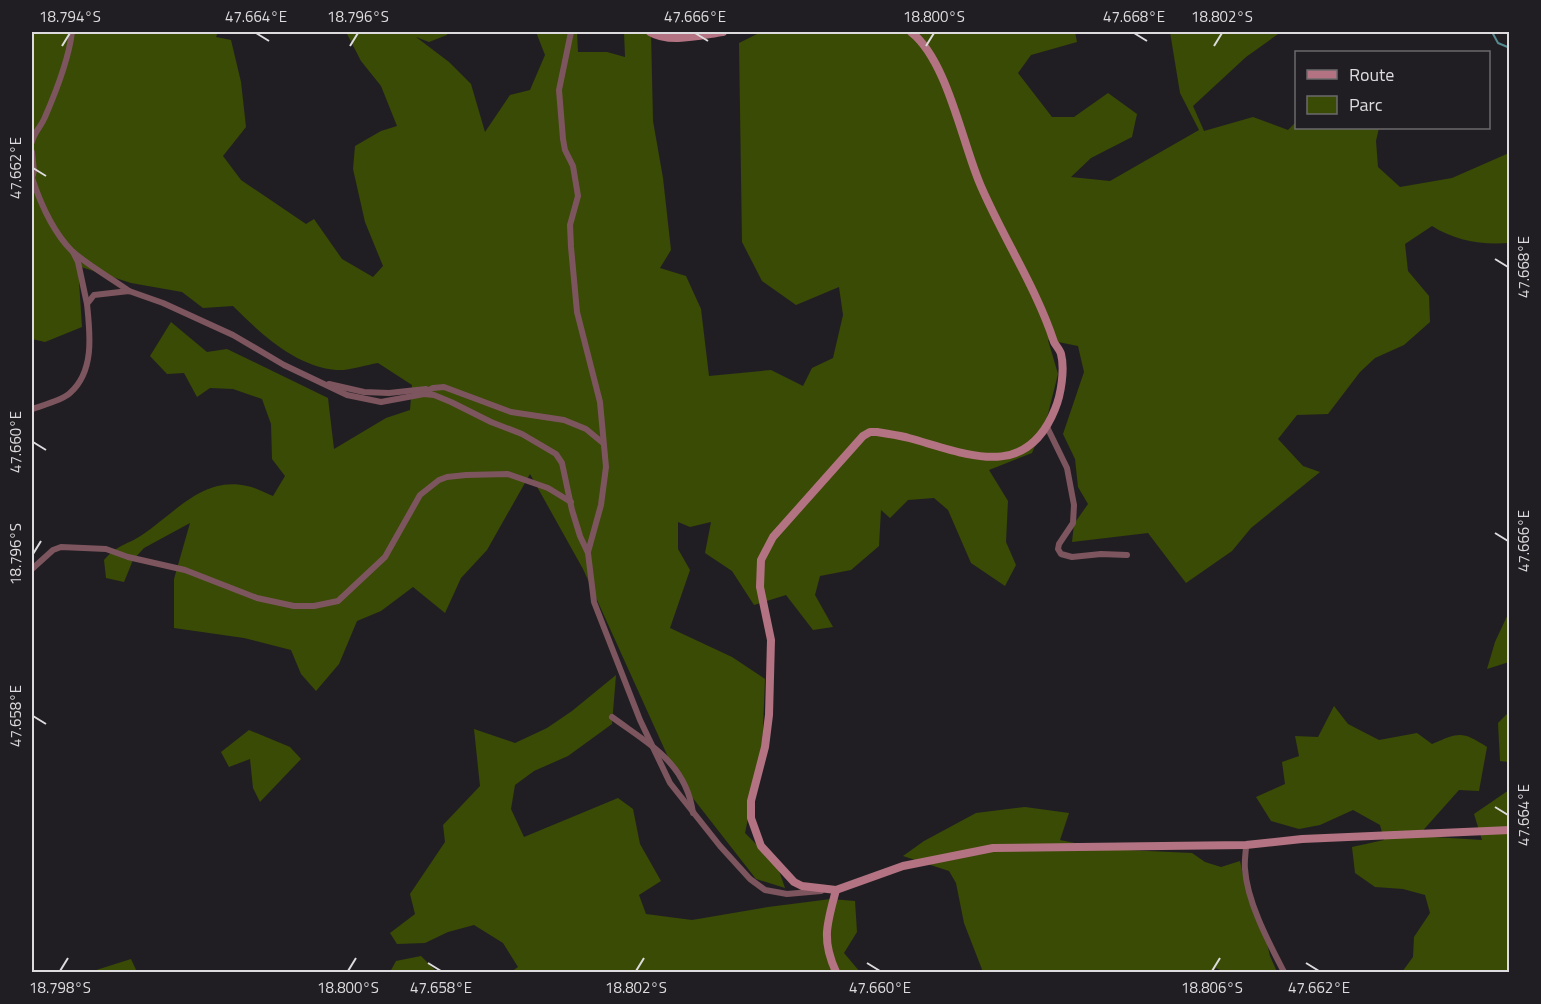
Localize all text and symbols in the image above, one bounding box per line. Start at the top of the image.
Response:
text: 18.794°S [39,5,101,28]
text: 47.664°E [225,5,287,28]
text: 18.796°S [327,5,389,28]
text: 47.666°E [664,5,726,28]
text: 18.800°S [903,5,965,28]
text: 47.668°E [1103,5,1165,28]
text: 18.802°S [1191,5,1253,28]
legend [1295,51,1490,129]
text: Route [1349,61,1394,88]
text: Parc [1349,91,1383,118]
text: 47.662°E [4,137,27,199]
text: 47.668°E [1512,236,1535,298]
text: 47.660°E [4,411,27,473]
text: 47.666°E [1512,510,1535,572]
text: 18.796°S [4,523,27,585]
text: 47.658°E [4,685,27,747]
text: 47.664°E [1512,784,1535,846]
text: 18.798°S [29,976,91,999]
text: 18.800°S [317,976,379,999]
text: 47.658°E [410,976,472,999]
text: 18.802°S [605,976,667,999]
text: 47.660°E [849,976,911,999]
text: 18.806°S [1181,976,1243,999]
text: 47.662°E [1288,976,1350,999]

